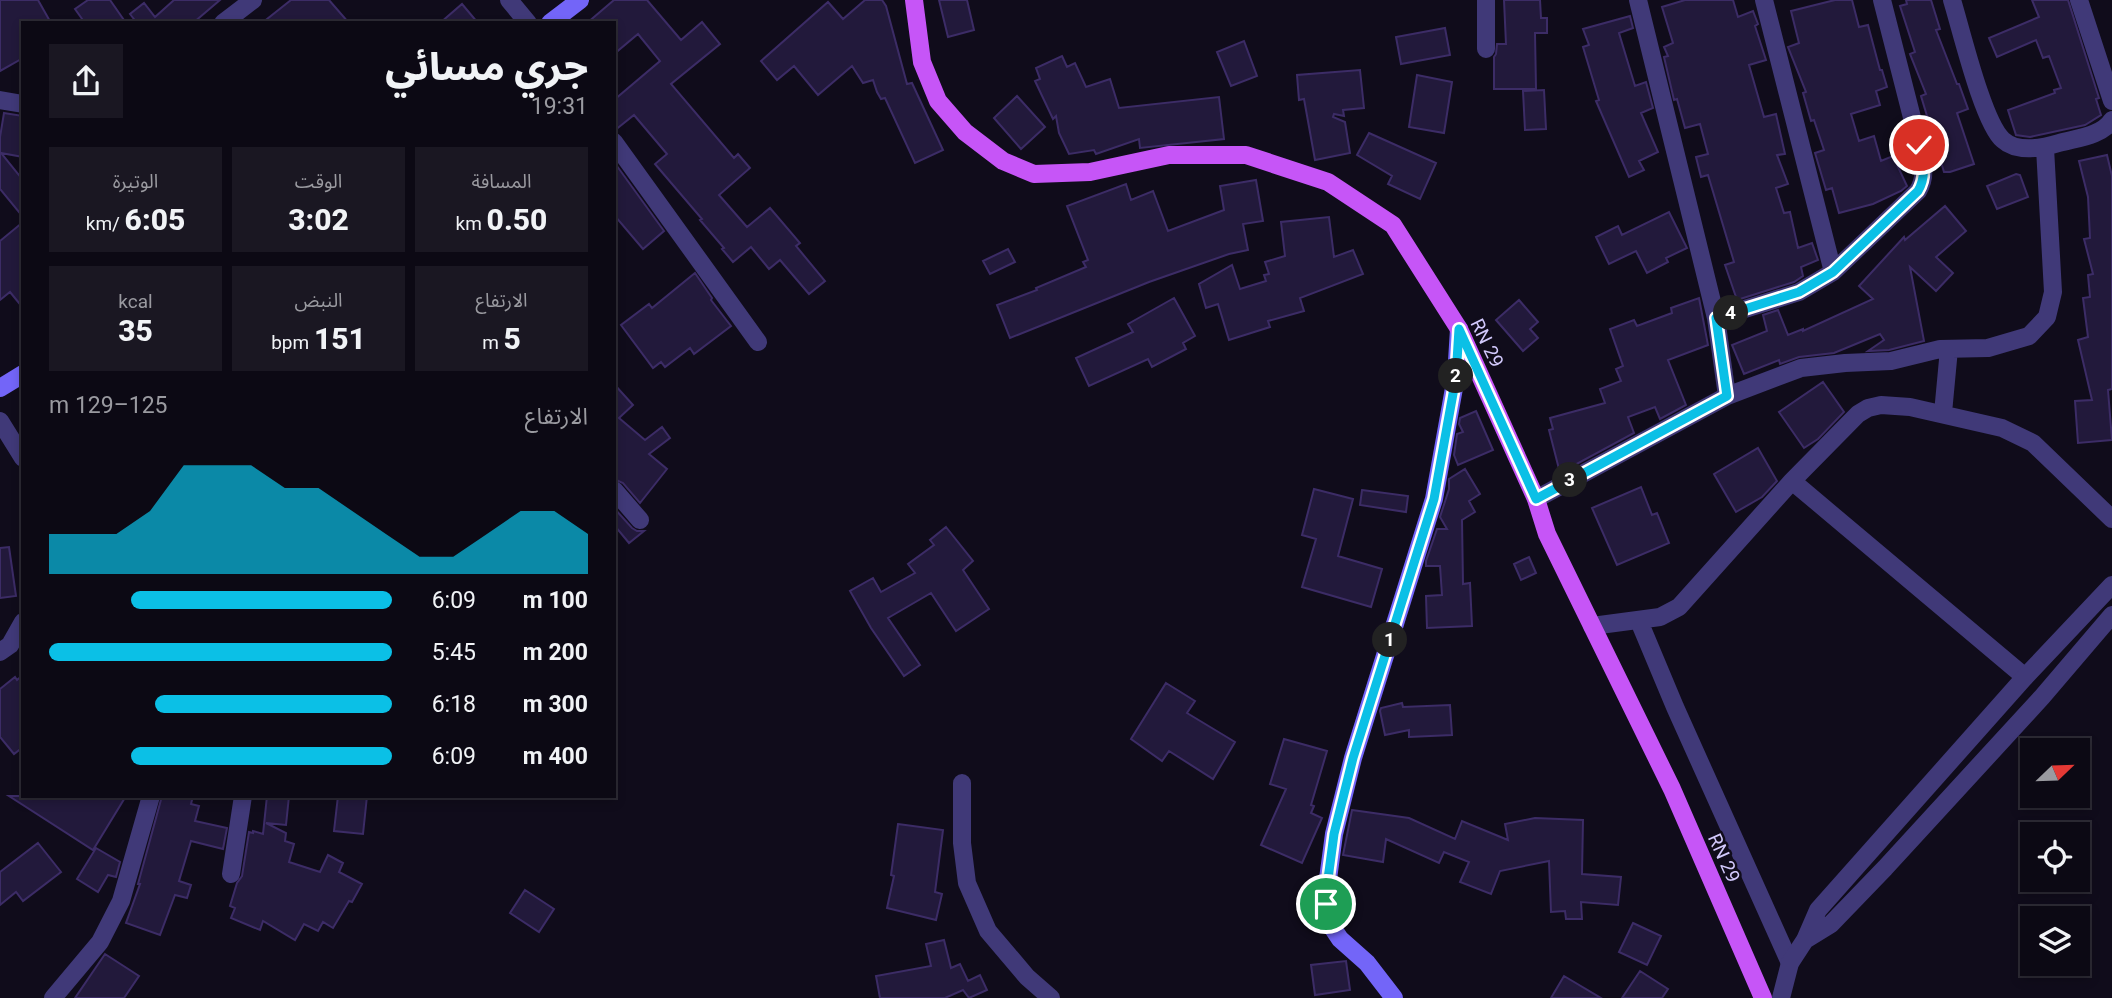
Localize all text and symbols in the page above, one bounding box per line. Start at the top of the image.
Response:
button: share [49,44,123,118]
text: جري مسائي [385,45,588,89]
text: 19:31 [531,93,588,120]
pin [1889,115,1949,175]
icon: check [1900,126,1938,164]
text: الوتيرة [113,170,158,193]
text: الوقت [295,170,342,193]
text: المسافة [472,170,531,193]
text: 6:05 [125,202,185,237]
text: 3:02 [288,202,349,237]
text: 0.50 [487,202,547,237]
text: /km [86,212,125,235]
text: km [456,212,487,235]
text: النبض [294,289,343,312]
text: الارتفاع [475,289,528,312]
text: kcal [118,290,153,313]
pin: 4 [1714,296,1748,330]
text: 4 [1725,301,1736,324]
text: 35 [118,313,153,348]
street label: RN 29 [1465,315,1509,371]
text: 151 [314,321,366,356]
text: 5 [504,321,521,356]
text: bpm [271,331,314,354]
text: m [482,331,504,354]
pin: 2 [1438,358,1474,394]
text: 2 [1450,364,1461,387]
text: 125–129 m [49,392,168,419]
text: الارتفاع [525,403,588,430]
pin: 3 [1552,462,1588,498]
text: 3 [1564,468,1575,491]
text: 6:09 [432,587,476,614]
text: 100 m [523,587,588,614]
pin: 1 [1372,622,1408,658]
text: 1 [1384,628,1395,651]
text: 5:45 [432,639,476,666]
text: 200 m [523,639,588,666]
text: 6:18 [432,691,476,718]
text: 300 m [523,691,588,718]
north arrow [2020,738,2090,808]
map controls [2020,738,2090,976]
text: 6:09 [432,743,476,770]
text: 400 m [523,743,588,770]
button: locate [2020,822,2090,892]
street label: RN 29 [1703,830,1745,886]
pin [1296,874,1356,934]
icon: arrive [1307,885,1345,923]
button: layers [2020,906,2090,976]

